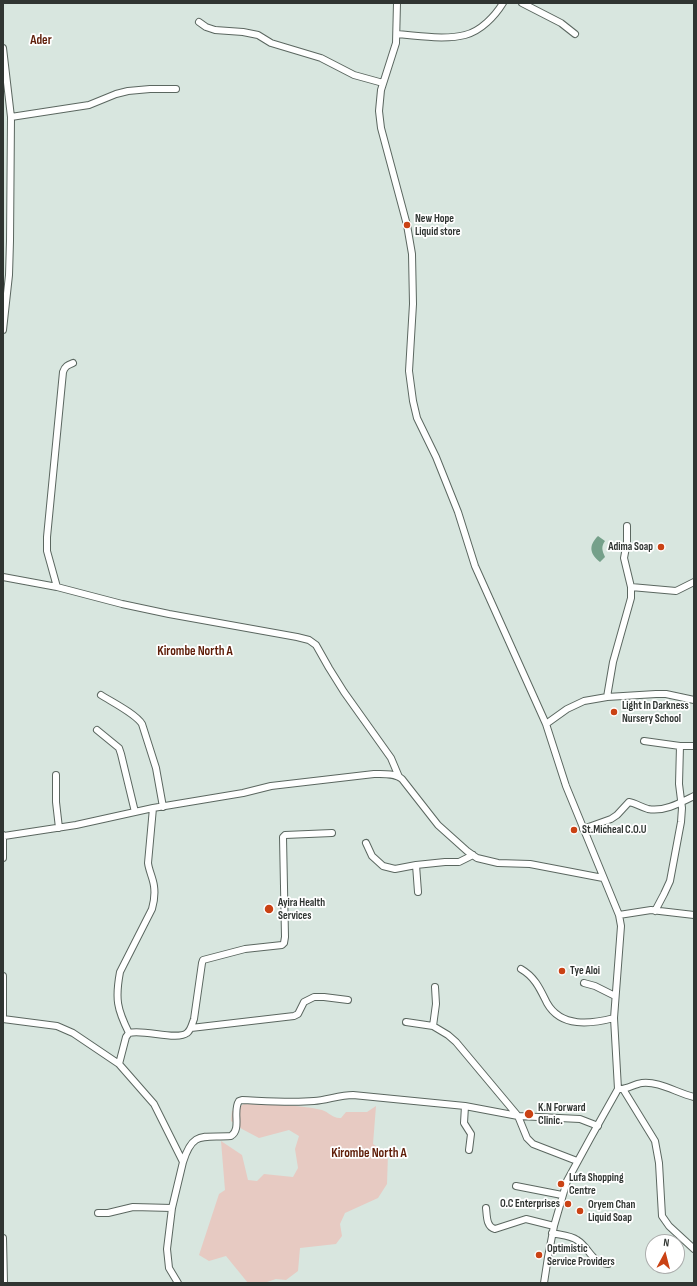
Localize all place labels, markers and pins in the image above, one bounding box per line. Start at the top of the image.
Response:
place label: New Hope Liquid store [415,212,460,238]
marker: New Hope Liquid store [402,220,412,230]
place label: Adima Soap [608,540,653,554]
marker: Adima Soap [656,542,666,552]
place label: Light In Darkness Nursery School [622,699,689,725]
marker: Light In Darkness Nursery School [609,707,619,717]
place label: St.Micheal C.O.U [582,823,647,837]
marker: St.Micheal C.O.U [569,825,579,835]
place label: Ayira Health Services [278,896,325,922]
marker: Ayira Health Services [263,903,275,915]
place label: Tye Aloi [570,964,600,978]
marker: Tye Aloi [557,966,567,976]
place label: K.N Forward Clinic. [538,1101,585,1127]
marker: K.N Forward Clinic. [523,1108,535,1120]
place label: Lufa Shopping Centre [569,1171,624,1197]
marker: Lufa Shopping Centre [556,1179,566,1189]
place label: O.C Enterprises [500,1197,560,1211]
place label: Oryem Chan Liquid Soap [588,1198,635,1224]
marker: O.C Enterprises [563,1199,573,1209]
marker: Oryem Chan Liquid Soap [575,1206,585,1216]
place label: Optimistic Service Providers [547,1242,615,1268]
marker: Optimistic Service Providers [534,1250,544,1260]

